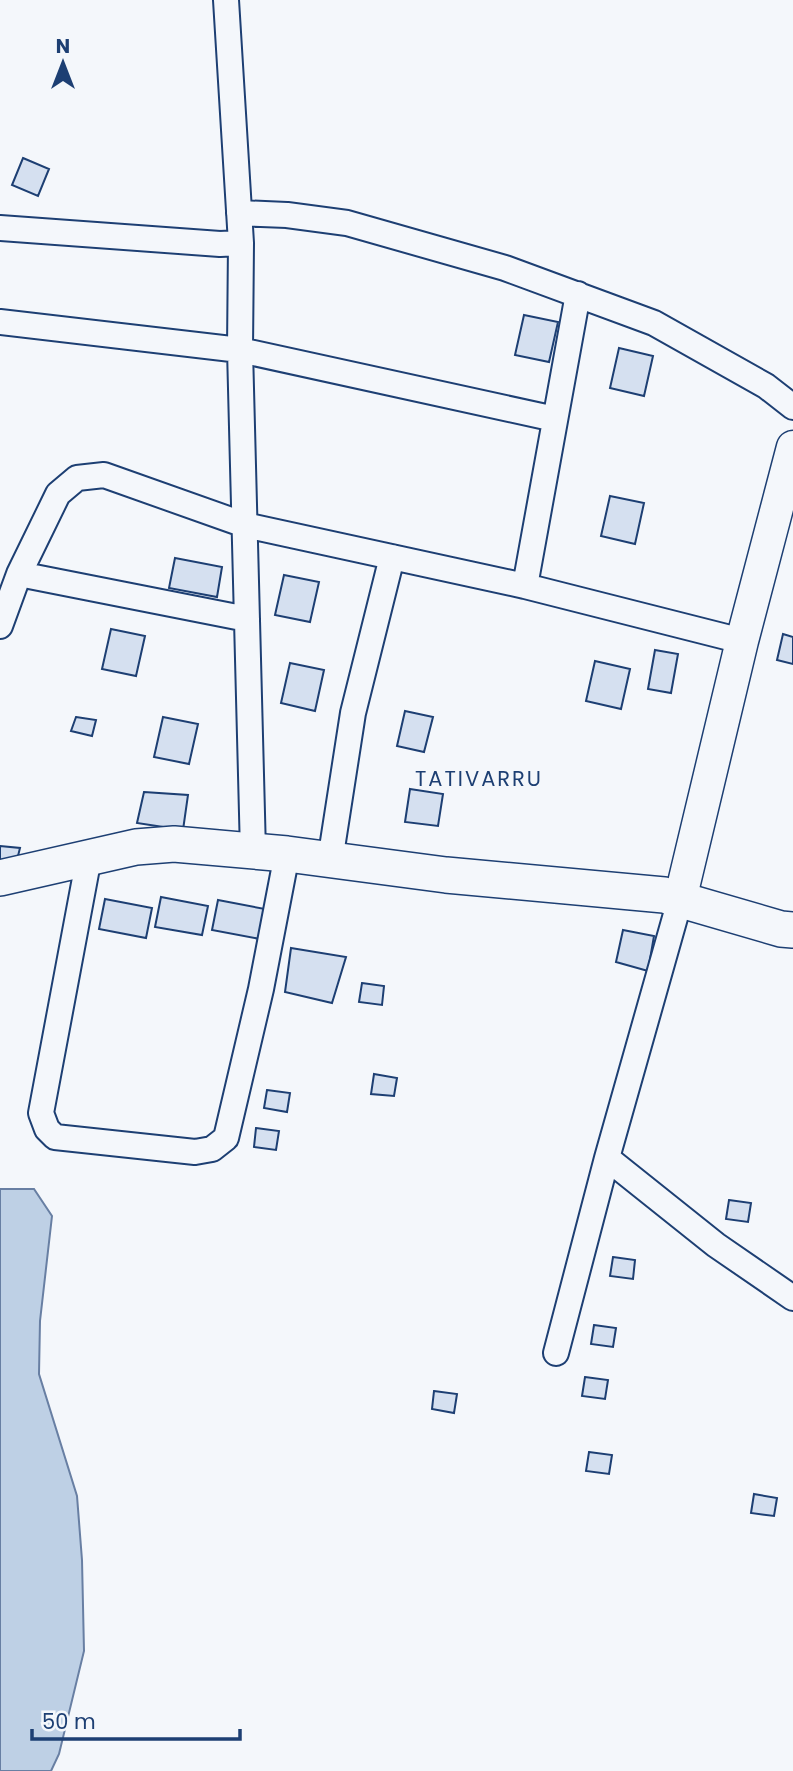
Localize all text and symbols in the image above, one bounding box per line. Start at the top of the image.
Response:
north arrow [28,28,98,98]
text: N [56,33,70,60]
district label: TATIVARRU [415,764,543,793]
scale bar [32,1698,240,1742]
text: 50 m [42,1707,96,1736]

